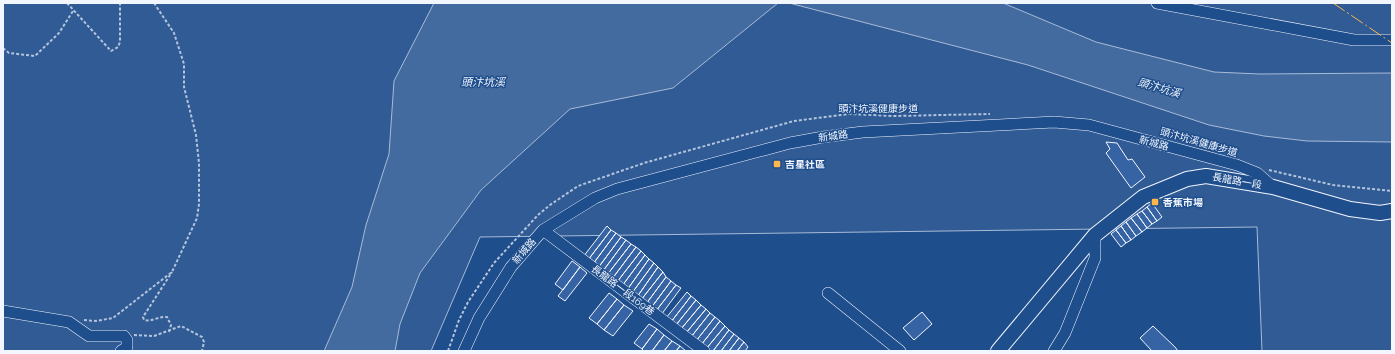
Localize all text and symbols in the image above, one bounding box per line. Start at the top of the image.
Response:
water label: 頭汴坑溪 [461,76,507,89]
water label: 頭汴坑溪 [1136,76,1184,101]
street label: 頭汴坑溪健康步道 [838,103,918,114]
street label: 頭汴坑溪健康步道 [1159,126,1239,158]
street label: 新城路 [817,128,849,144]
street label: 新城路 [1138,134,1170,152]
marker: 吉星社區 [772,159,782,169]
place label: 吉星社區 [785,159,825,170]
street label: 長龍路一段 [1211,171,1263,191]
marker: 香蕉市場 [1150,197,1160,207]
place label: 香蕉市場 [1162,197,1203,208]
street label: 新城路 [510,236,538,266]
street label: 長龍路一段169巷 [589,263,657,317]

